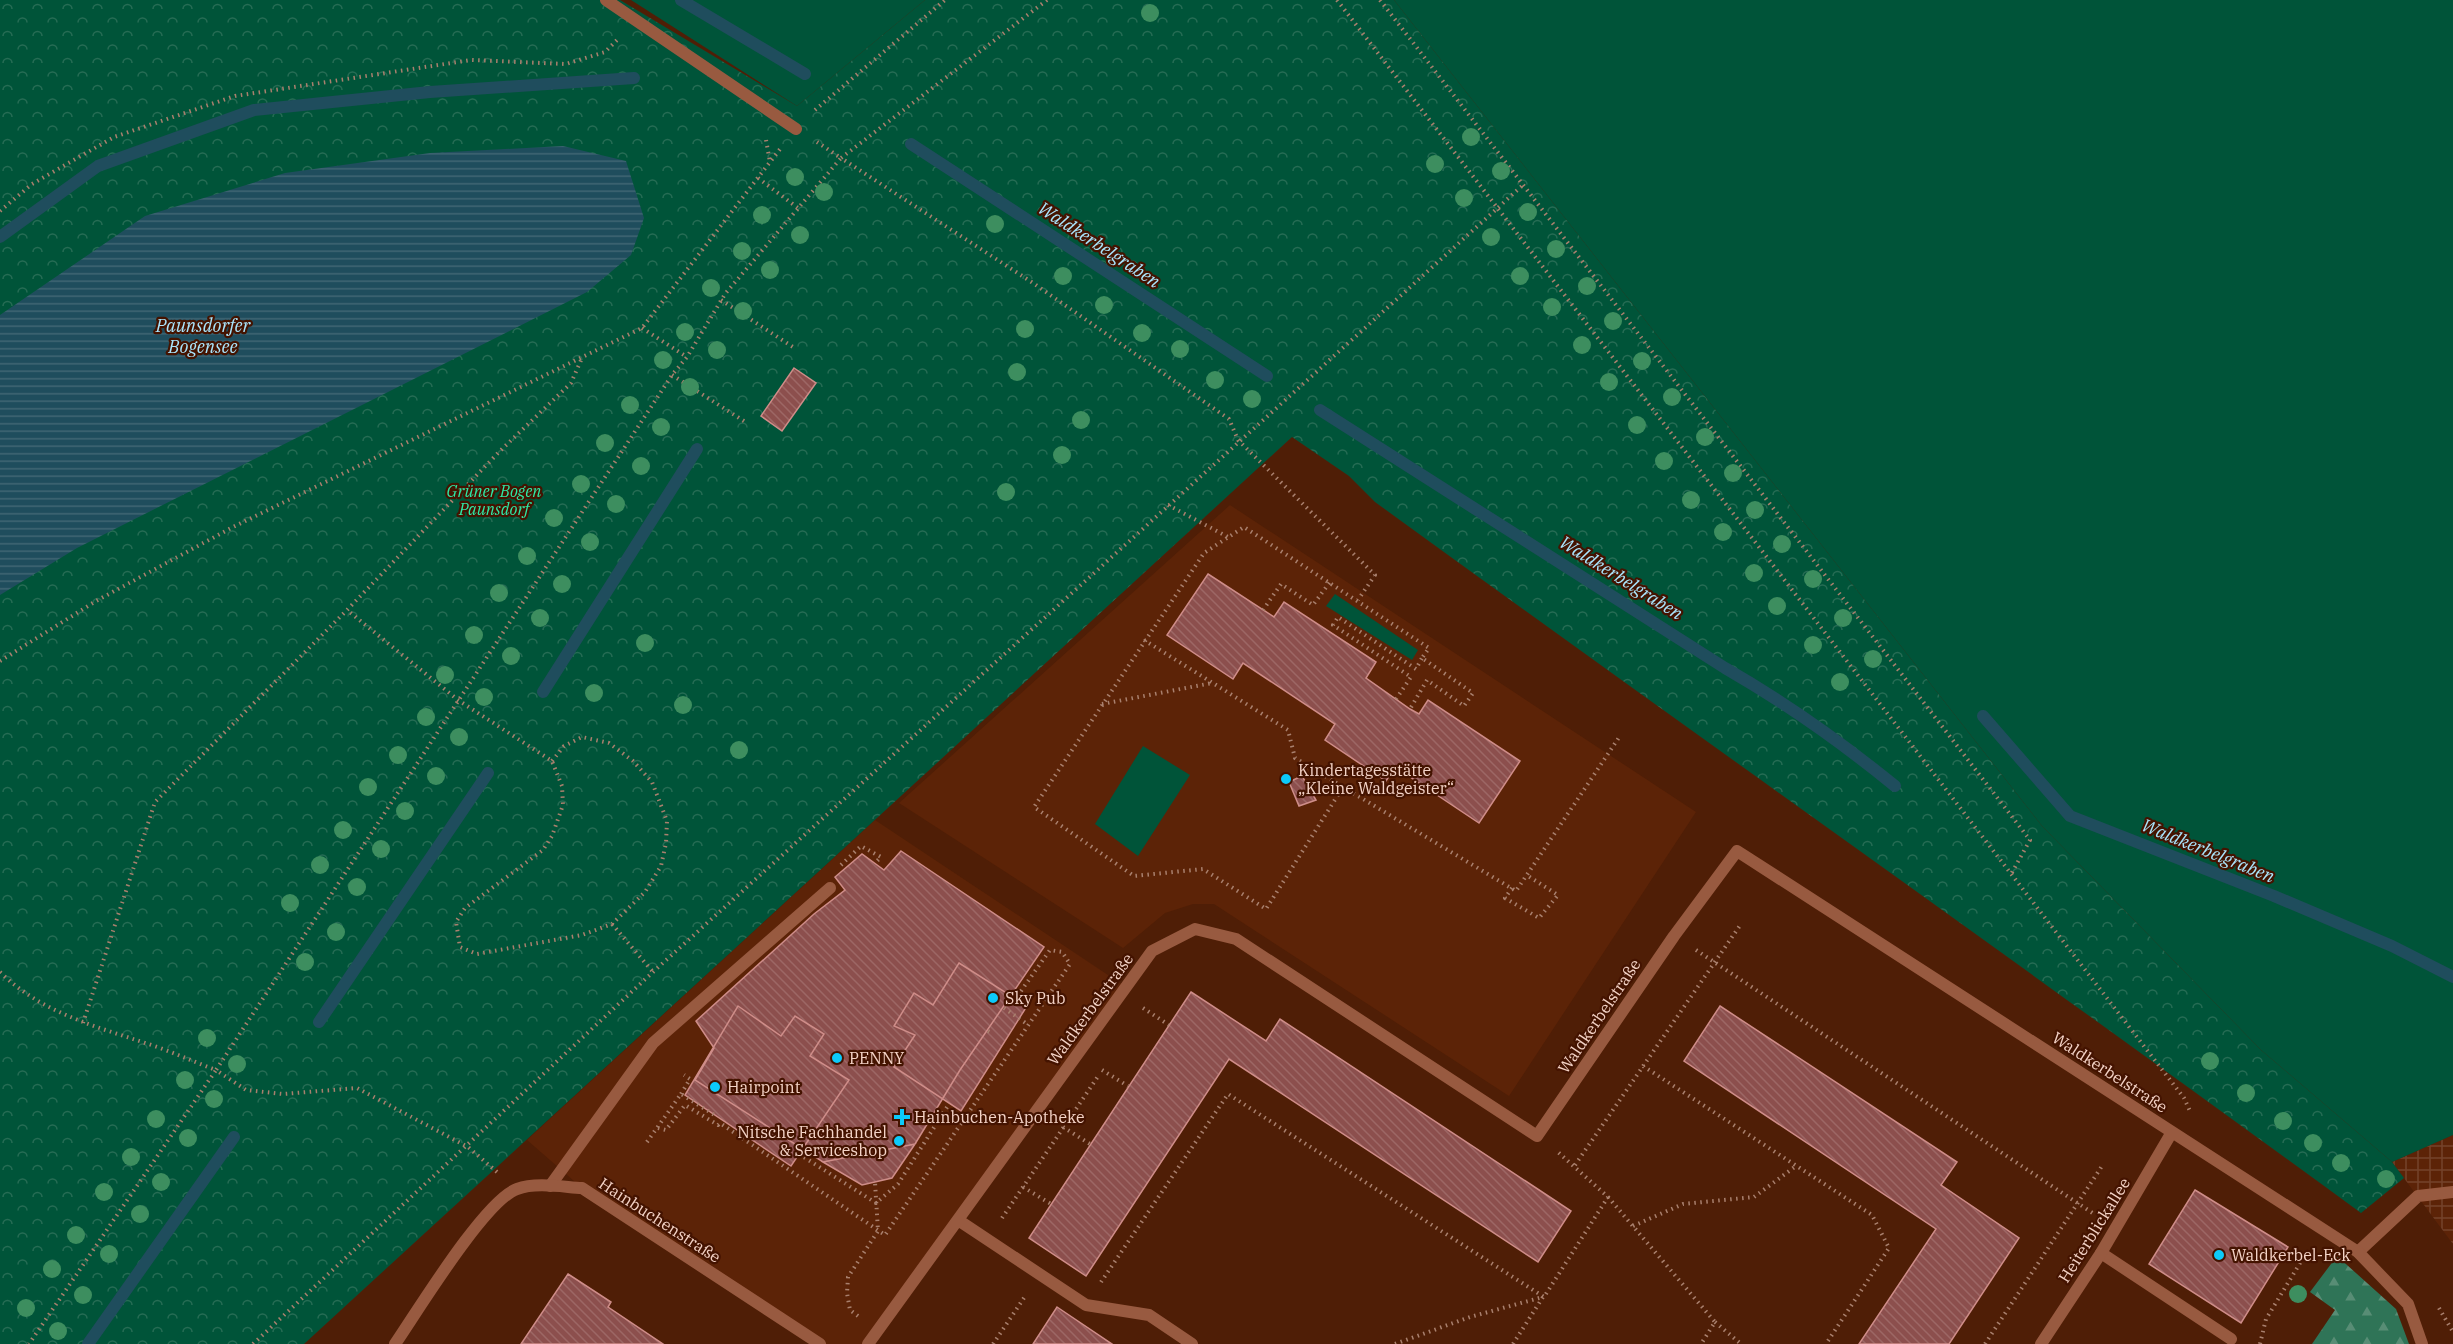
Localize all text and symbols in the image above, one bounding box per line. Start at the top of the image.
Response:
water label: Waldkerbelgraben [1034,196,1165,293]
water label: Paunsdorfer Bogensee [155,314,251,358]
park label: Grüner Bogen Paunsdorf [447,481,541,519]
water label: Waldkerbelgraben [1555,530,1688,625]
place label: Kindertagesstätte „Kleine Waldgeister“ [1298,760,1454,798]
marker: Kindertagesstätte „Kleine Waldgeister“ [1279,772,1293,786]
water label: Waldkerbelgraben [2138,813,2279,888]
street label: Waldkerbelstraße [1043,949,1137,1069]
street label: Waldkerbelstraße [1553,955,1645,1077]
place label: Sky Pub [1005,988,1065,1008]
marker: Sky Pub [986,991,1000,1005]
street label: Waldkerbelstraße [2049,1027,2171,1117]
place label: PENNY [849,1048,904,1068]
marker: PENNY [830,1051,844,1065]
place label: Hairpoint [727,1077,801,1097]
marker: Hairpoint [708,1080,722,1094]
place label: Hainbuchen-Apotheke [914,1107,1085,1127]
marker: Hainbuchen-Apotheke [895,1110,909,1124]
place label: Nitsche Fachhandel & Serviceshop [737,1122,887,1160]
marker: Nitsche Fachhandel & Serviceshop [892,1134,906,1148]
street label: Hainbuchenstraße [595,1173,725,1267]
street label: Heiterblickallee [2054,1174,2134,1286]
place label: Waldkerbel-Eck [2231,1245,2351,1265]
marker: Waldkerbel-Eck [2212,1248,2226,1262]

